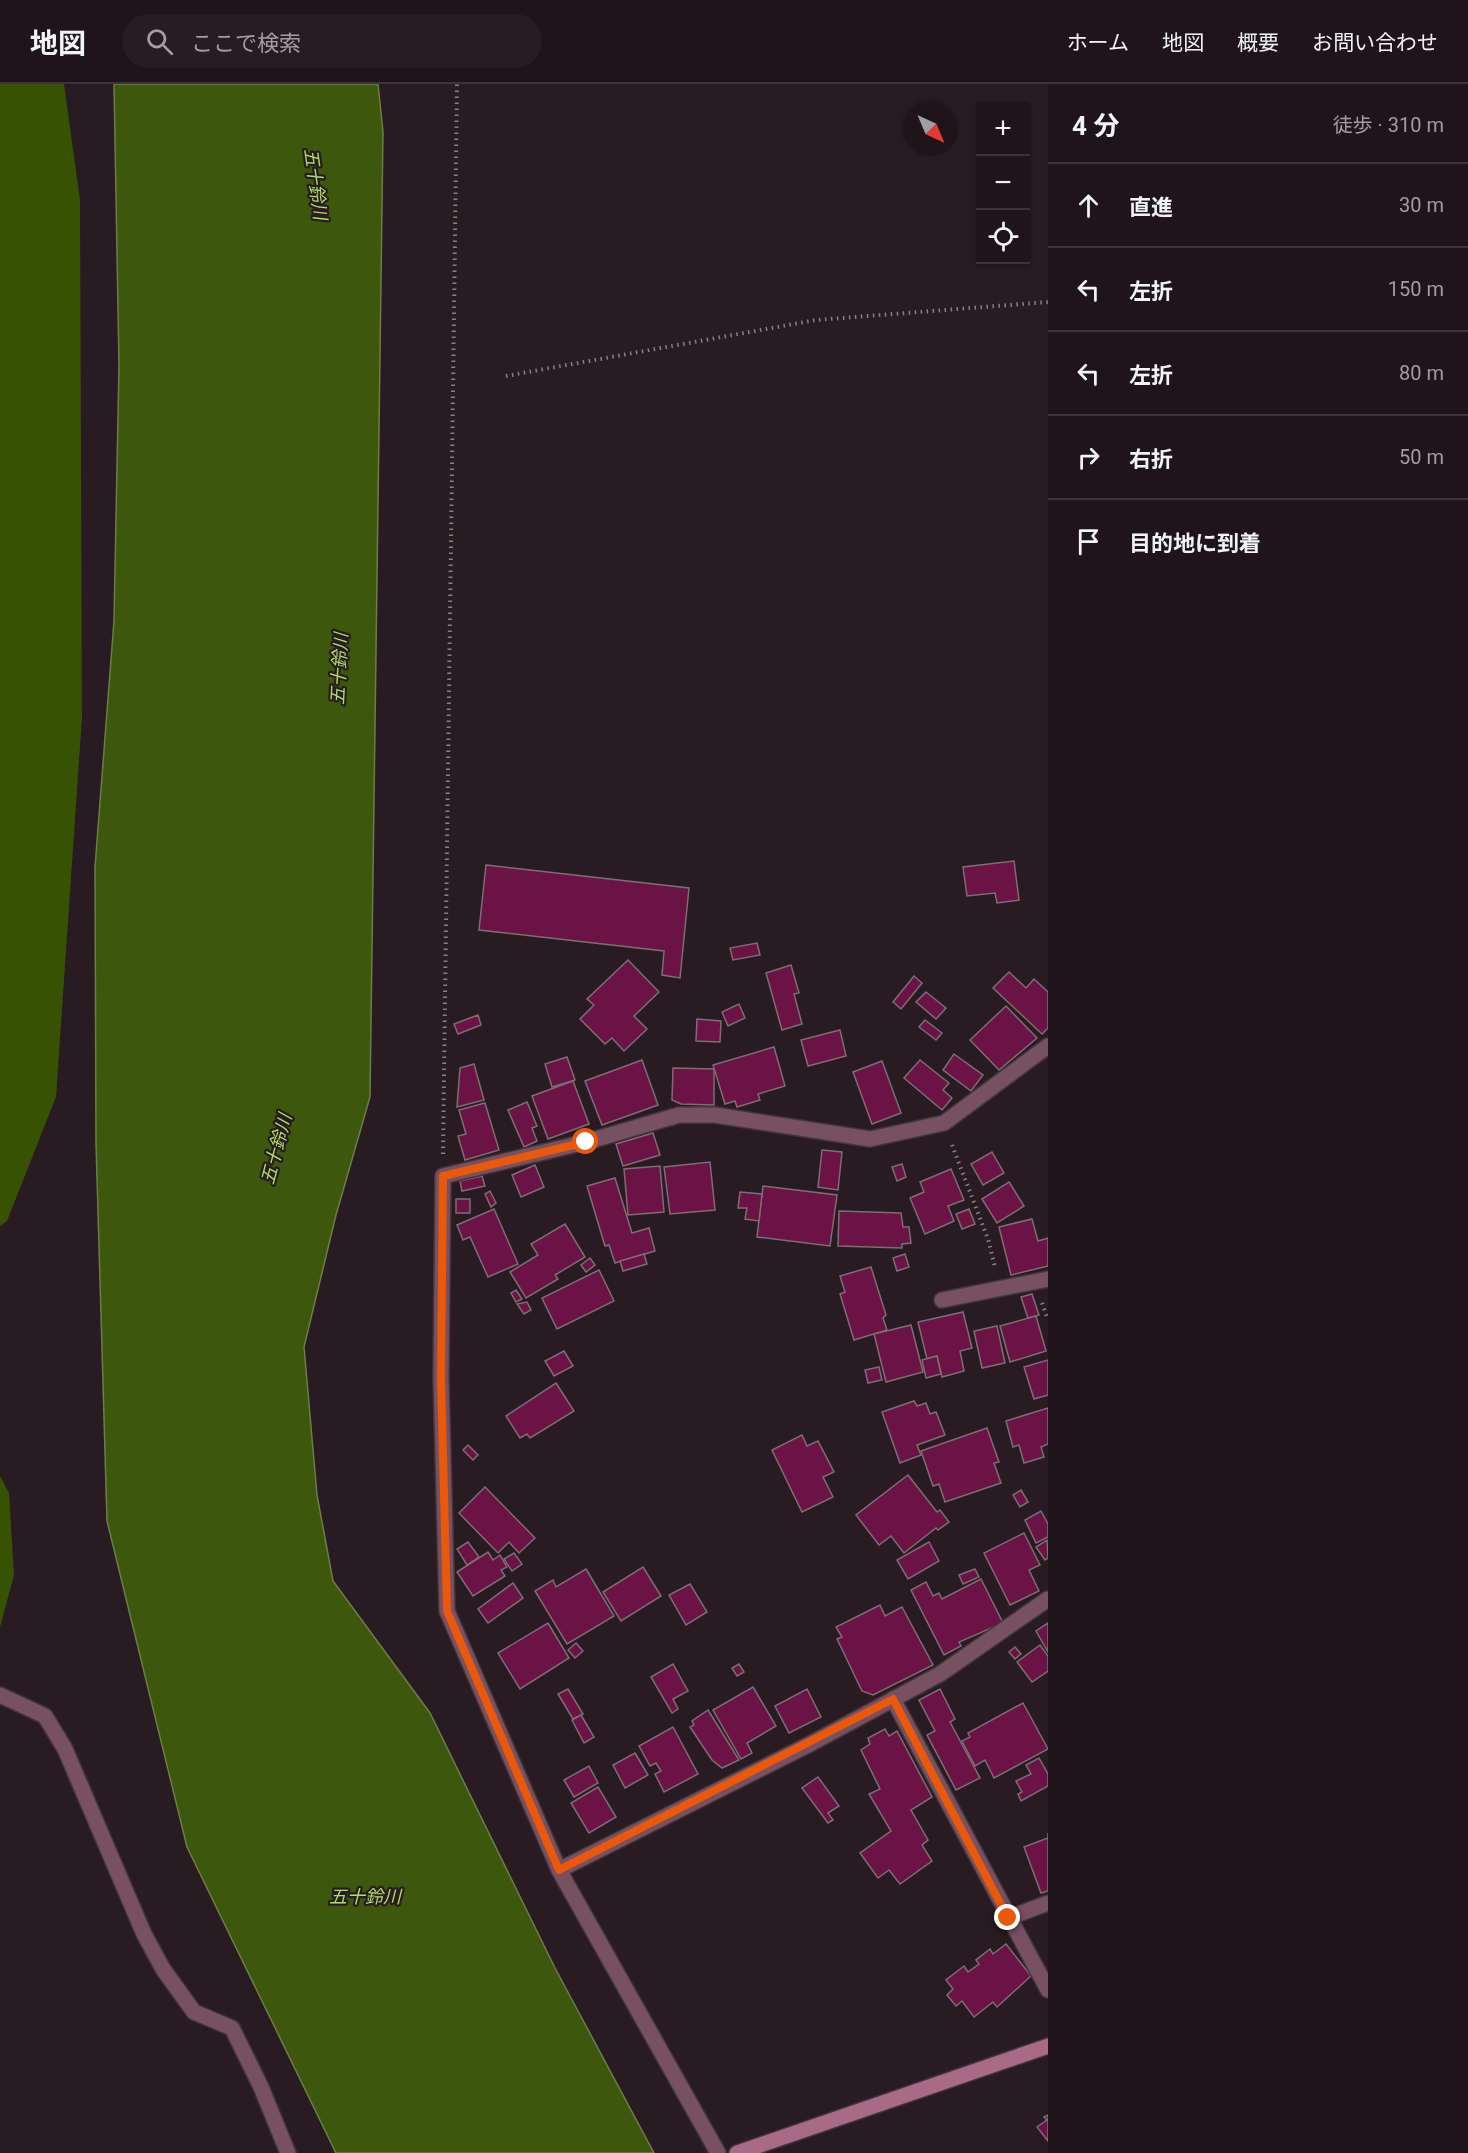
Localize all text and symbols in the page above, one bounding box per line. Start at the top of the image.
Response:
search box [122,14,542,68]
icon: search [143,25,176,58]
text: 地図 [30,27,86,60]
text: ここで検索 [191,31,301,56]
text: ホーム [1067,31,1129,55]
text: 地図 [1162,31,1204,55]
text: 概要 [1237,31,1279,55]
text: お問い合わせ [1312,31,1438,55]
north arrow [904,102,958,156]
map controls [976,102,1030,264]
button: + [976,102,1030,156]
text: 4 分 [1072,111,1119,141]
text: 徒歩 · 310 m [1333,113,1444,137]
water label: 五十鈴川 [301,147,332,223]
button: − [976,156,1030,210]
icon: ahead [1072,189,1105,222]
text: 30 m [1399,193,1444,217]
text: 直進 [1129,195,1173,220]
button: locate [976,210,1030,264]
icon: left [1072,273,1105,306]
text: 150 m [1388,277,1444,301]
text: 左折 [1129,279,1173,304]
icon: left [1072,357,1105,390]
text: 80 m [1399,361,1444,385]
text: 左折 [1129,363,1173,388]
icon: right [1072,441,1105,474]
text: 50 m [1399,445,1444,469]
text: 右折 [1129,447,1173,472]
icon: arrive [1072,525,1105,558]
text: 目的地に到着 [1129,531,1261,556]
water label: 五十鈴川 [327,631,351,706]
water label: 五十鈴川 [257,1110,296,1186]
route start [572,1128,598,1154]
water label: 五十鈴川 [329,1886,403,1907]
route end [994,1904,1020,1930]

